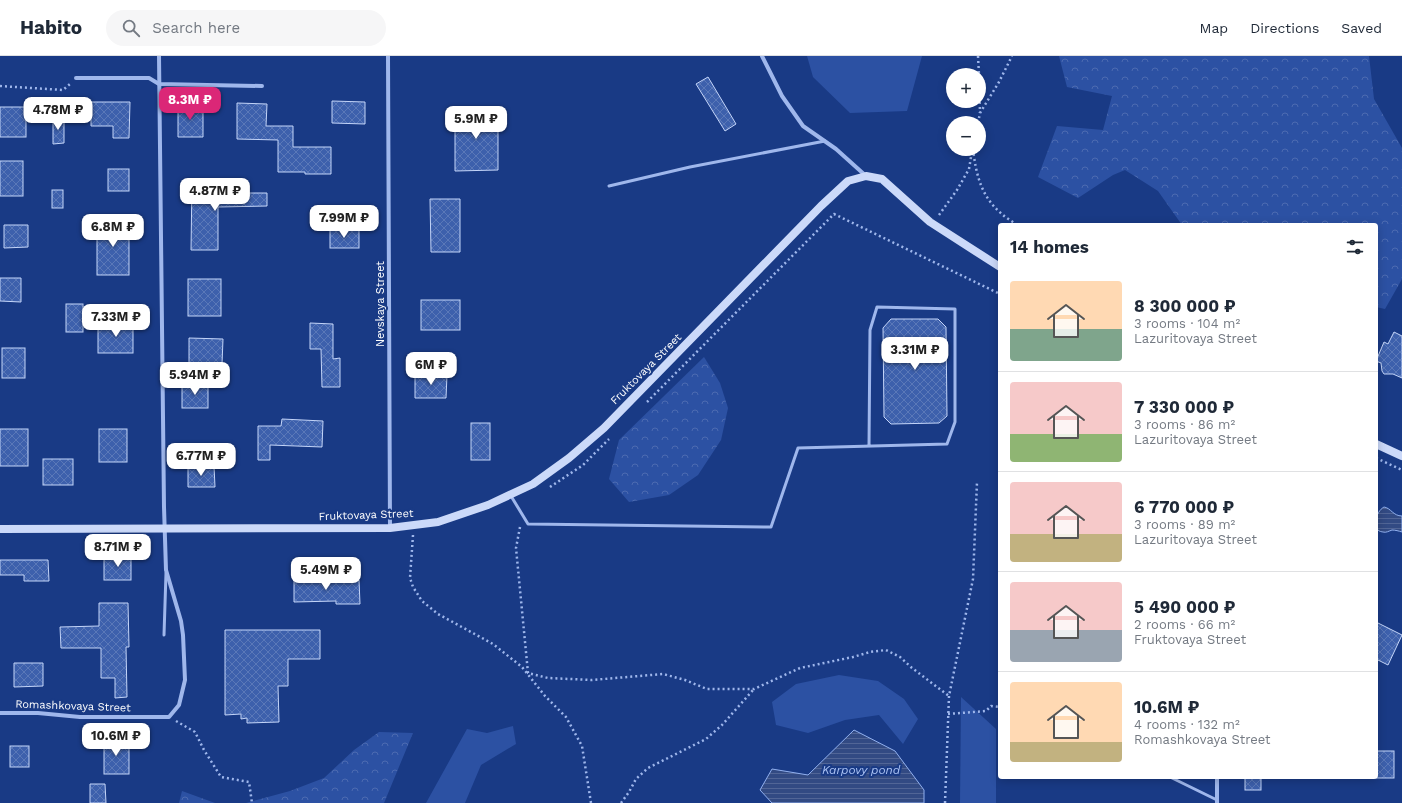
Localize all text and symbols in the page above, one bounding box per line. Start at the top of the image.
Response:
search box [106,10,386,46]
text: Habito [20,16,82,39]
icon: search [120,17,142,39]
text: Search here [152,19,240,37]
text: Map [1200,20,1228,36]
text: Directions [1250,20,1319,36]
text: Saved [1341,20,1382,36]
map controls [946,68,986,156]
button: + [946,68,986,108]
pin: 8.3M ₽ [157,87,223,121]
text: 8.3M ₽ [168,92,212,107]
pin: 4.78M ₽ [21,97,95,131]
text: 4.78M ₽ [33,102,83,117]
pin: 5.9M ₽ [443,106,509,140]
text: 5.9M ₽ [454,111,498,126]
button: − [946,116,986,156]
pin: 4.87M ₽ [178,178,252,212]
text: 4.87M ₽ [189,183,241,198]
pin: 7.99M ₽ [307,205,381,239]
text: 7.99M ₽ [319,210,369,225]
pin: 6.8M ₽ [80,214,146,248]
text: 6.8M ₽ [91,219,135,234]
icon: filters [1344,236,1366,258]
text: 14 homes [1010,237,1089,257]
street label: Nevskaya Street [374,261,387,347]
text: 8 300 000 ₽ [1134,296,1236,316]
icon: home [1042,297,1090,345]
pin: 7.33M ₽ [79,304,153,338]
text: 7.33M ₽ [91,309,141,324]
text: 3 rooms · 104 m² [1134,316,1240,331]
street label: Fruktovaya Street [608,331,684,407]
text: Lazuritovaya Street [1134,331,1257,346]
pin: 3.31M ₽ [878,337,952,371]
text: 3.31M ₽ [890,342,940,357]
pin: 6M ₽ [407,352,455,386]
text: 6M ₽ [415,357,447,372]
pin: 5.94M ₽ [158,362,232,396]
text: 5.94M ₽ [169,367,221,382]
text: 7 330 000 ₽ [1134,397,1234,417]
icon: home [1042,398,1090,446]
text: 3 rooms · 86 m² [1134,417,1235,432]
text: Lazuritovaya Street [1134,432,1257,447]
pin: 6.77M ₽ [164,443,238,477]
text: 6.77M ₽ [176,448,226,463]
text: 6 770 000 ₽ [1134,497,1234,517]
icon: home [1042,498,1090,546]
street label: Fruktovaya Street [318,507,414,523]
text: 3 rooms · 89 m² [1134,517,1235,532]
text: Lazuritovaya Street [1134,532,1257,547]
pin: 8.71M ₽ [81,534,155,568]
text: 8.71M ₽ [94,539,142,554]
pin: 5.49M ₽ [289,557,363,591]
text: 5.49M ₽ [300,562,352,577]
text: 5 490 000 ₽ [1134,597,1235,617]
icon: home [1042,598,1090,646]
text: 2 rooms · 66 m² [1134,617,1235,632]
text: Fruktovaya Street [1134,632,1246,647]
street label: Romashkovaya Street [15,697,131,715]
text: 10.6M ₽ [1134,697,1199,717]
icon: home [1042,698,1090,746]
text: 4 rooms · 132 m² [1134,717,1240,732]
pin: 10.6M ₽ [79,723,153,757]
text: 10.6M ₽ [91,728,141,743]
text: Romashkovaya Street [1134,732,1271,747]
water label: Karpovy pond [822,763,901,777]

